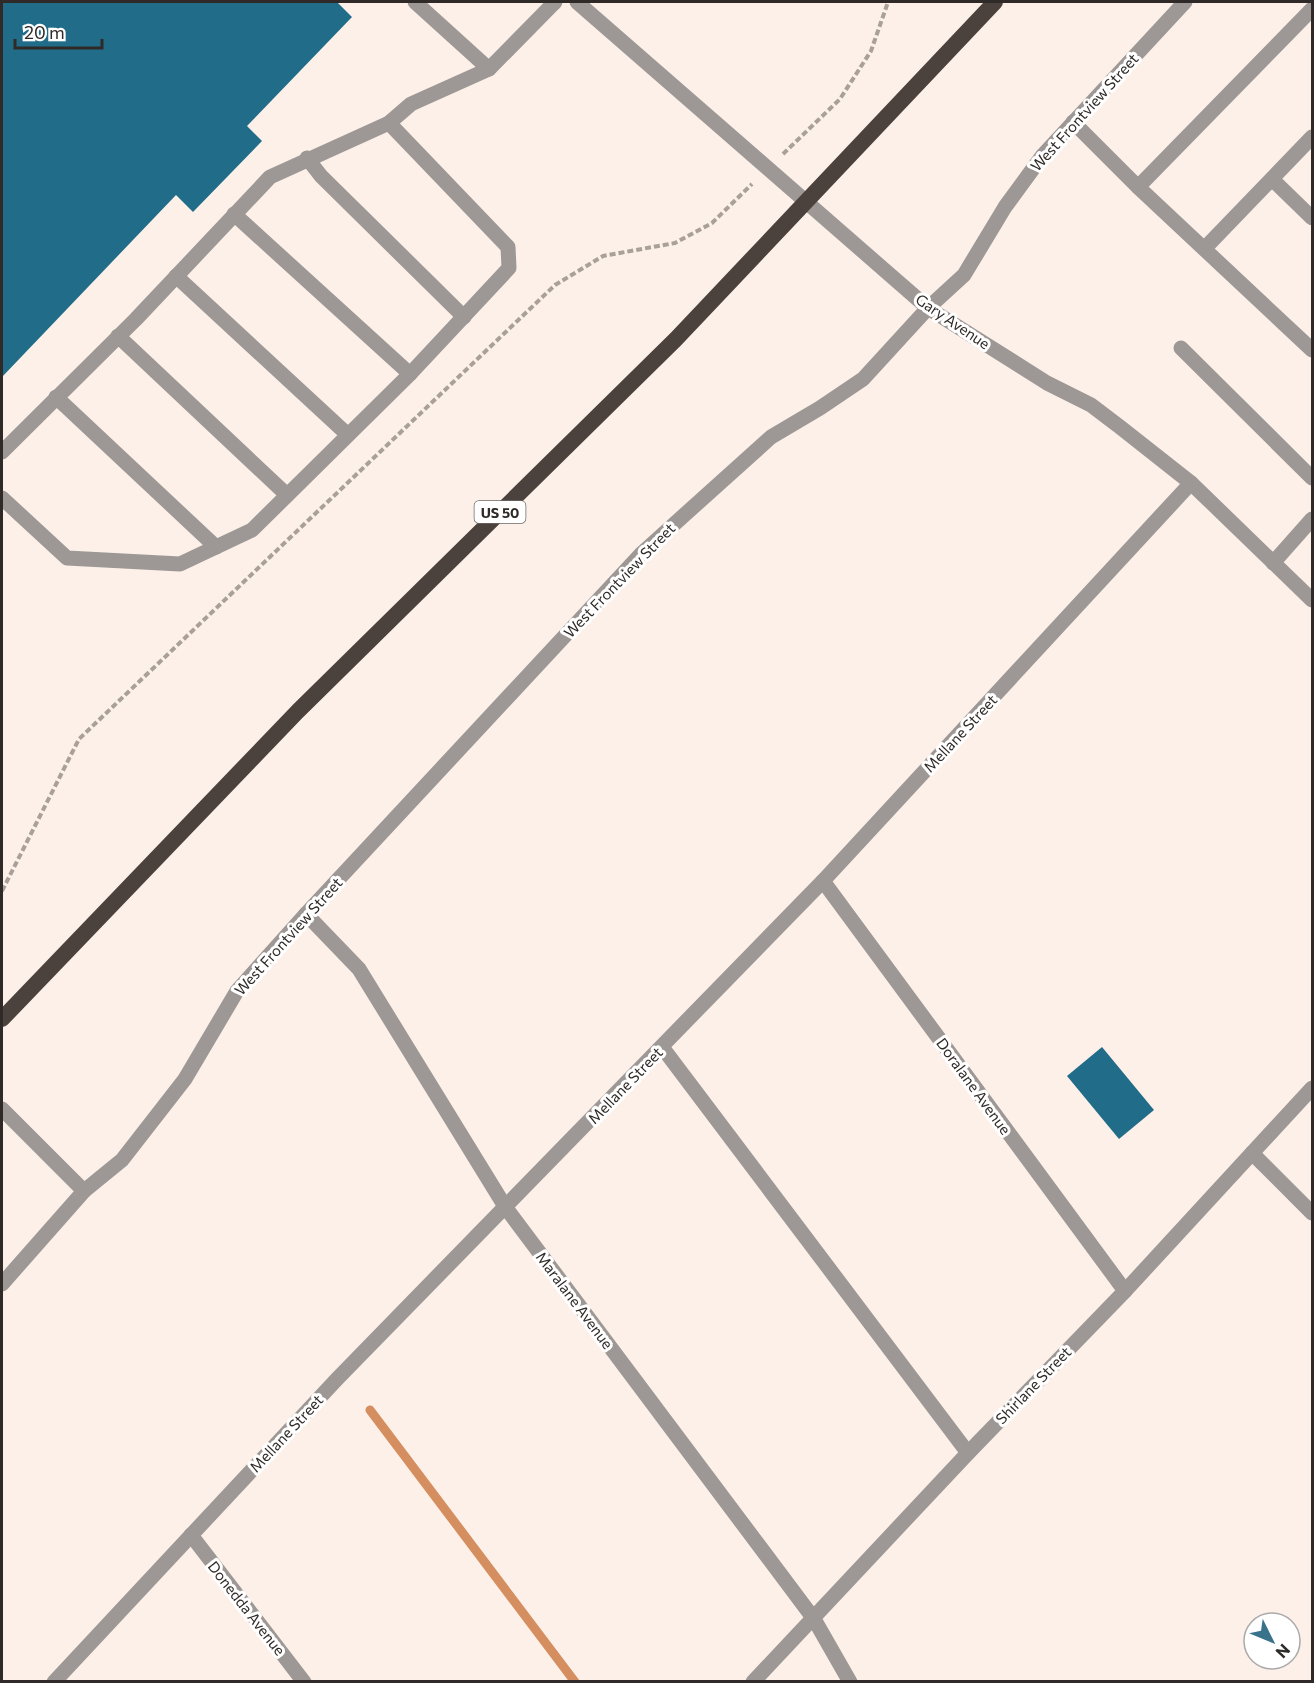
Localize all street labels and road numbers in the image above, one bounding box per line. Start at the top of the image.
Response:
street label: West Frontview Street [1026,49,1142,175]
street label: Gary Avenue [913,290,994,352]
road number: US 50 [474,501,526,523]
street label: West Frontview Street [560,519,678,641]
street label: Mellane Street [919,690,1001,776]
street label: West Frontview Street [230,873,346,999]
street label: Doralane Avenue [933,1034,1015,1138]
street label: Mellane Street [584,1043,666,1127]
street label: Maralane Avenue [533,1248,617,1352]
street label: Shirlane Street [992,1343,1074,1427]
street label: Mellane Street [245,1390,327,1476]
street label: Donedda Avenue [205,1557,289,1659]

